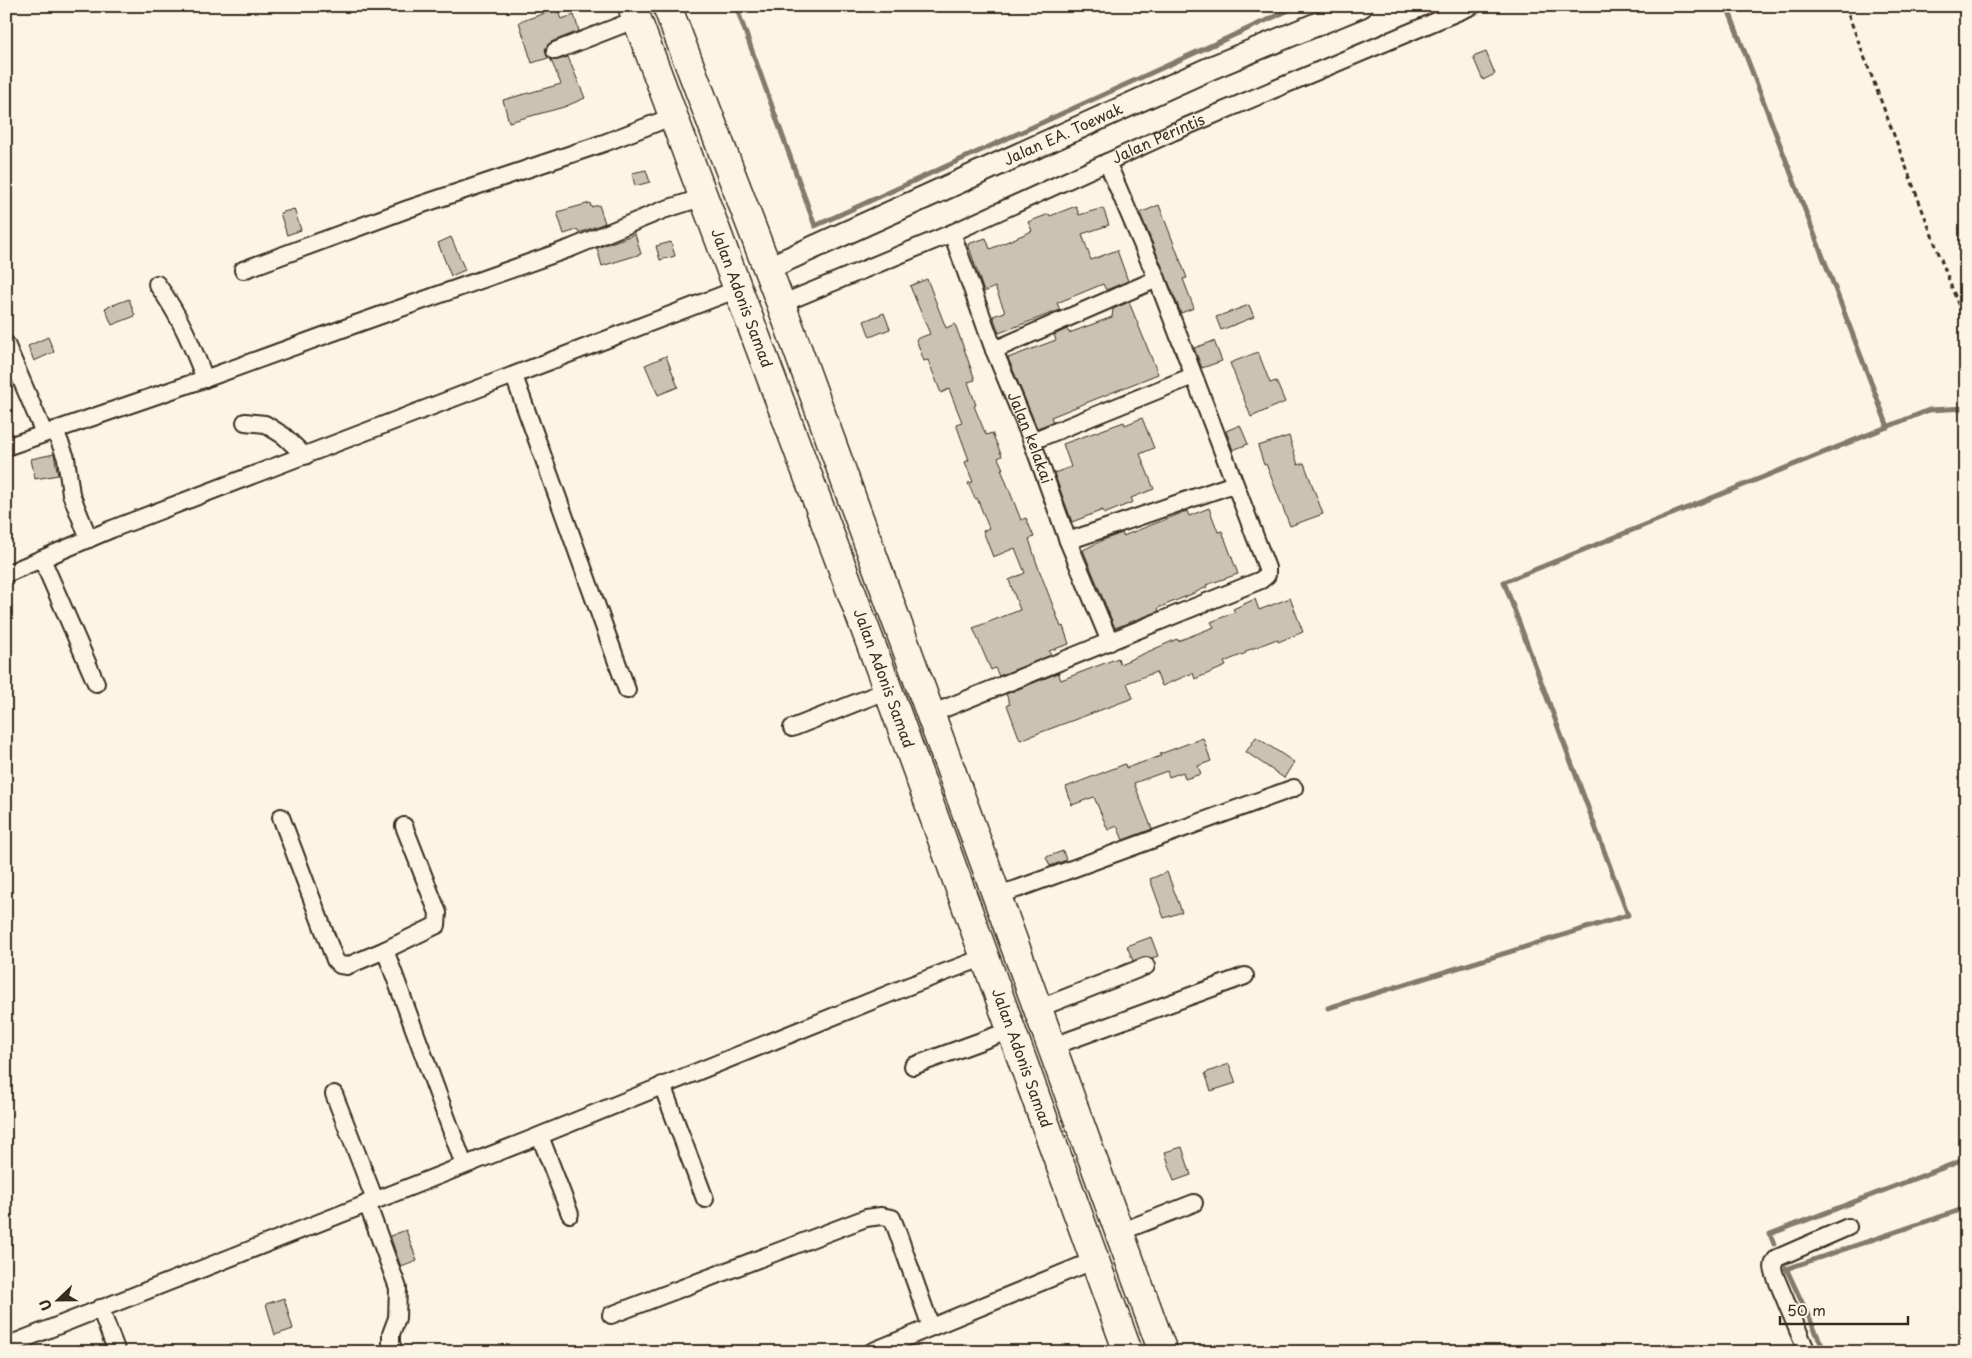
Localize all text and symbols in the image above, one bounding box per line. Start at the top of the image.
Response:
street label: Jalan EA. Toewak [999,96,1126,170]
street label: Jalan Perintis [1108,107,1208,169]
street label: Jalan Adonis Samad [706,225,779,371]
street label: Jalan kelakai [1003,387,1059,486]
street label: Jalan Adonis Samad [849,605,921,751]
street label: Jalan Adonis Samad [987,985,1059,1131]
north arrow [32,1276,82,1326]
scale bar [1780,1293,1907,1325]
text: U [34,1296,57,1314]
text: 50 m [1787,1298,1826,1321]

